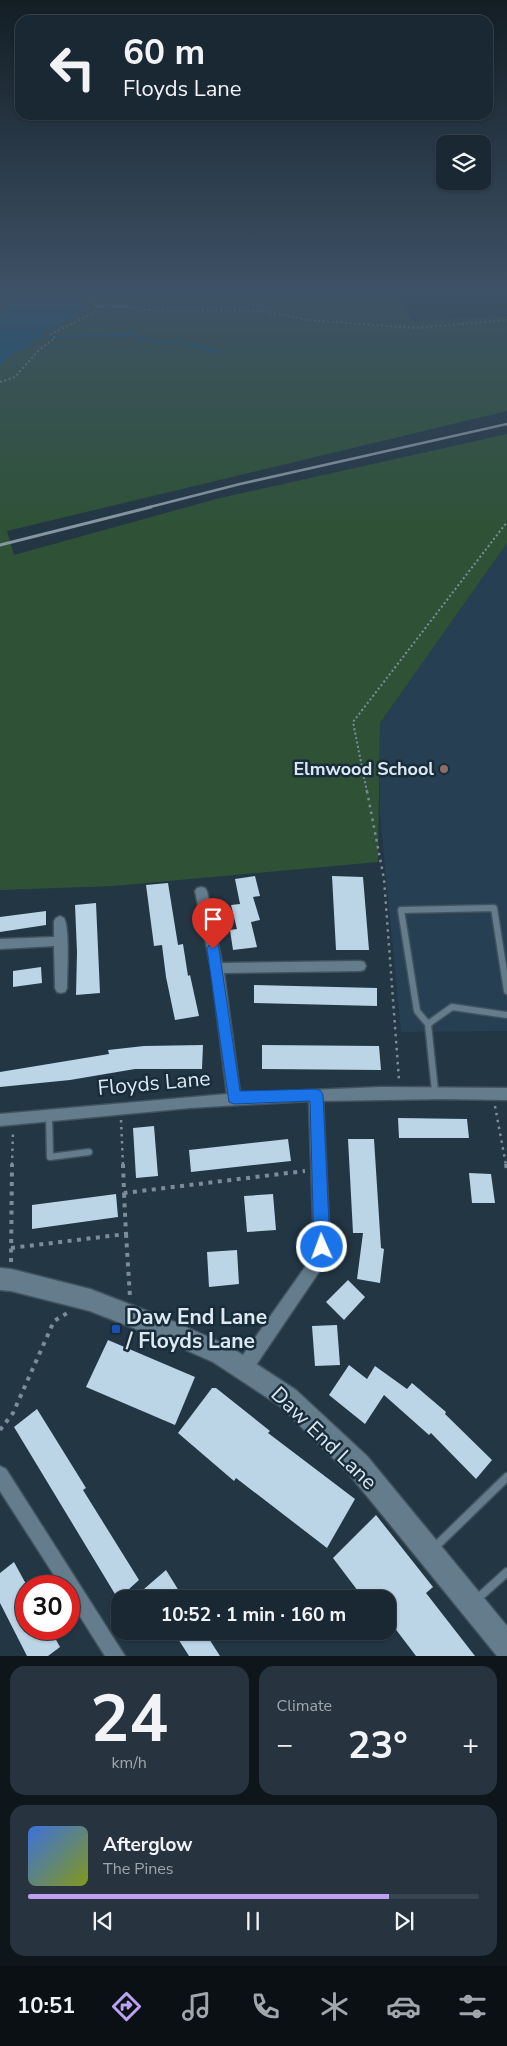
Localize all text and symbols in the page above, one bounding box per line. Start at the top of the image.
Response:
text: 60 m [123,29,205,76]
icon: left [40,35,105,100]
text: Floyds Lane [123,74,242,104]
map controls [436,135,491,190]
button: layers [436,135,491,190]
place label: Elmwood School [293,757,434,781]
marker: Elmwood School [438,763,450,775]
pin [192,898,234,949]
icon: arrive [199,905,227,933]
street label: Floyds Lane [96,1064,212,1102]
position arrow [295,1220,347,1272]
place label: Daw End Lane / Floyds Lane [125,1303,267,1355]
marker: Daw End Lane / Floyds Lane [110,1323,122,1335]
street label: Daw End Lane [265,1380,383,1496]
speed limit sign: 30 [15,1575,80,1640]
text: 10:52 · 1 min · 160 m [161,1602,346,1628]
text: 24 [90,1675,168,1764]
text: Climate [277,1695,332,1717]
text: 23° [348,1720,408,1771]
text: − [277,1726,293,1764]
text: + [462,1726,479,1764]
text: km/h [112,1752,147,1774]
text: Afterglow [103,1832,193,1858]
text: The Pines [103,1858,173,1880]
icon: previous [89,1907,117,1935]
icon: pause [239,1907,267,1935]
icon: next [390,1907,418,1935]
icon: directions [109,1989,144,2024]
icon: music [179,1989,214,2024]
icon: phone [248,1989,283,2024]
icon: climate [317,1989,352,2024]
icon: car [386,1989,421,2024]
icon: filters [455,1989,490,2024]
text: 10:51 [17,1991,75,2021]

